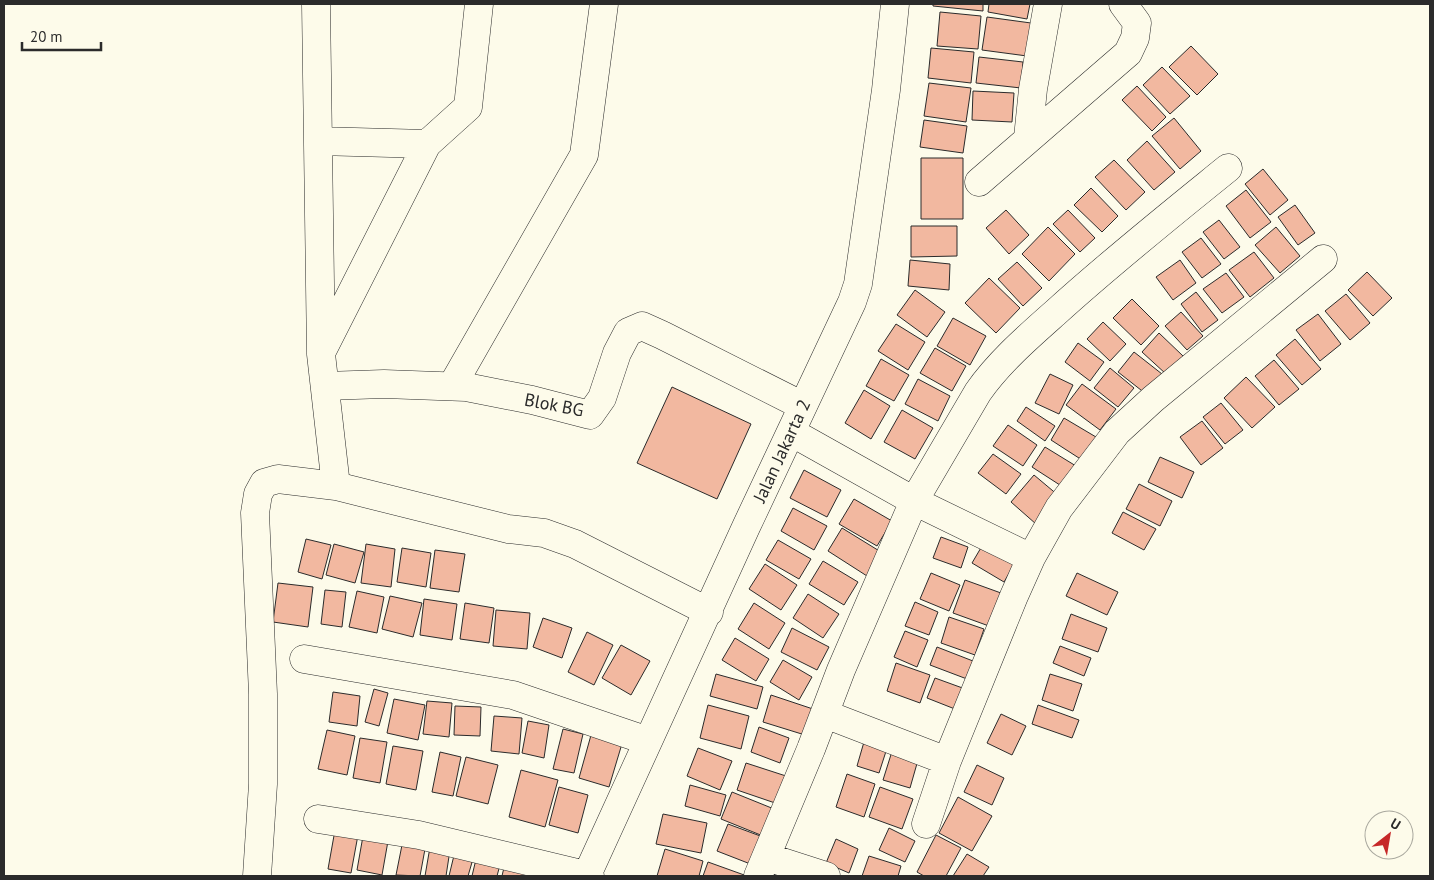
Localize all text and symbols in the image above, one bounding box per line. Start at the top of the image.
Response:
scale bar [22,20,101,52]
text: 20 m [30,27,63,46]
street label: Blok BG [523,388,586,422]
street label: Jalan Jakarta 2 [747,396,815,507]
north arrow [1364,810,1414,860]
text: U [1387,814,1404,834]

